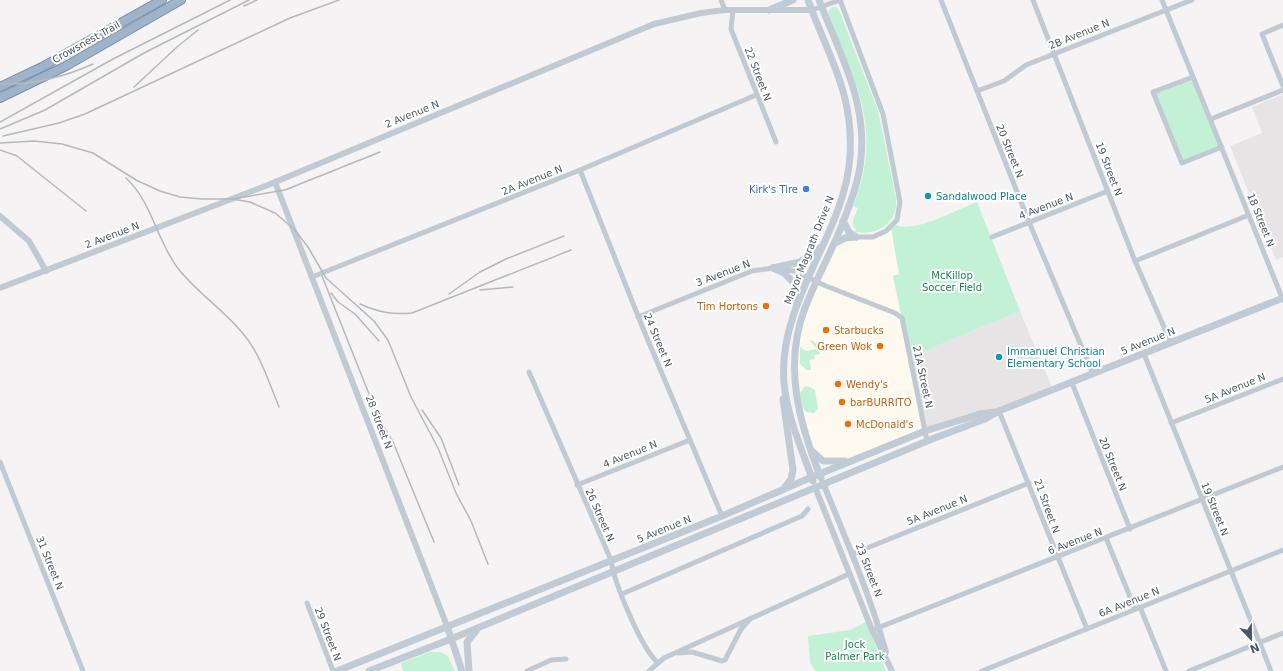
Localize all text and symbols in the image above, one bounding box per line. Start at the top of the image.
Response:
street label: 2B Avenue N [1047,17,1111,51]
street label: Crowsnest Trail [50,19,122,65]
street label: 22 Street N [743,45,773,103]
street label: 2 Avenue N [383,98,441,130]
street label: 20 Street N [994,123,1026,179]
street label: 19 Street N [1094,140,1124,198]
street label: 2A Avenue N [500,163,564,197]
place label: Kirk's Tire [749,184,798,195]
marker: Kirk's Tire [801,184,811,194]
marker: Sandalwood Place [923,191,933,201]
place label: Sandalwood Place [936,191,1027,202]
street label: 4 Avenue N [1017,191,1075,221]
street label: 18 Street N [1245,192,1277,248]
street label: Mayor Magrath Drive N [782,194,836,306]
street label: 2 Avenue N [83,220,141,250]
street label: 3 Avenue N [694,258,752,288]
park label: McKillop Soccer Field [922,270,982,293]
place label: Tim Hortons [696,301,758,312]
marker: Tim Hortons [761,301,771,311]
street label: 24 Street N [642,312,674,368]
marker: Starbucks [821,325,831,335]
place label: Starbucks [834,325,884,336]
street label: 5 Avenue N [1119,325,1177,357]
place label: Green Wok [817,341,872,352]
marker: Green Wok [875,341,885,351]
street label: 21A Street N [911,345,935,409]
place label: Immanuel Christian Elementary School [1007,346,1105,369]
marker: Immanuel Christian Elementary School [994,352,1004,362]
street label: 5A Avenue N [1203,371,1267,405]
marker: Wendy's [833,379,843,389]
place label: Wendy's [846,379,888,390]
street label: 28 Street N [364,393,394,451]
marker: barBURRITO [837,397,847,407]
place label: barBURRITO [850,397,912,408]
marker: McDonald's [843,419,853,429]
place label: McDonald's [856,419,914,430]
street label: 20 Street N [1097,436,1129,492]
street label: 4 Avenue N [601,438,659,470]
street label: 21 Street N [1032,477,1062,535]
street label: 19 Street N [1199,481,1231,537]
street label: 26 Street N [583,487,617,543]
street label: 5A Avenue N [905,493,969,527]
street label: 5 Avenue N [635,513,693,545]
street label: 6 Avenue N [1046,526,1104,556]
street label: 31 Street N [34,535,66,591]
street label: 23 Street N [854,541,884,599]
street label: 6A Avenue N [1097,585,1161,619]
street label: 29 Street N [313,605,343,663]
north arrow [1231,619,1271,659]
park label: Jock Palmer Park [825,639,885,662]
text: N [1248,640,1261,656]

